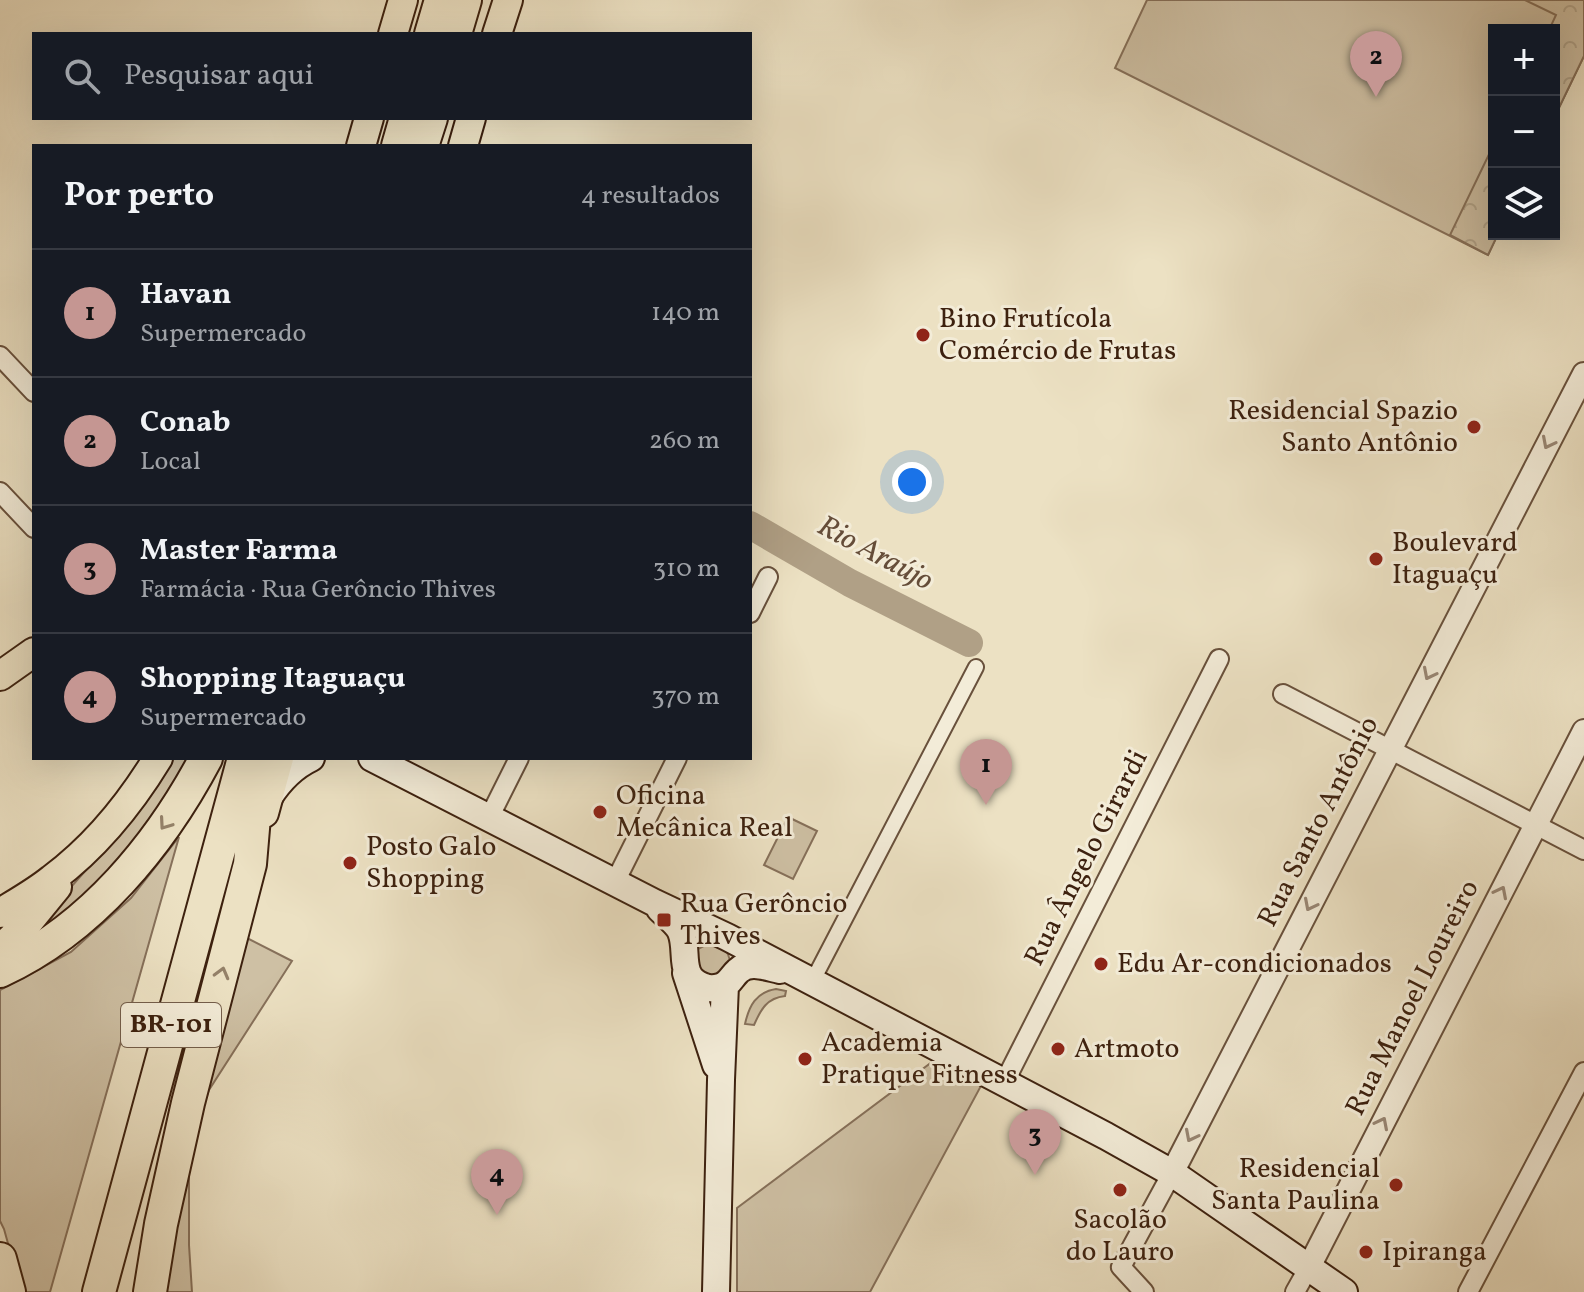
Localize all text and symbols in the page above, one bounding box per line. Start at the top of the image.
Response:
map controls [1488,24,1560,240]
button: + [1488,24,1560,96]
pin: 2 [1350,31,1402,97]
search box [32,32,752,120]
icon: search [60,54,104,98]
text: Pesquisar aqui [124,55,314,97]
button: − [1488,96,1560,168]
button: layers [1488,168,1560,240]
text: Por perto [64,173,214,220]
text: 4 resultados [581,178,720,214]
text: Havan [140,274,231,316]
text: 1 [85,295,95,331]
text: 140 m [651,295,720,331]
place label: Bino Frutícola Comércio de Frutas [939,300,1176,371]
text: Supermercado [140,316,306,352]
marker: Bino Frutícola Comércio de Frutas [914,326,932,344]
place label: Residencial Spazio Santo Antônio [1228,392,1458,463]
text: Conab [140,402,230,444]
marker: Residencial Spazio Santo Antônio [1465,418,1483,436]
text: 2 [83,423,97,459]
text: 260 m [649,423,720,459]
one-way arrow [1543,435,1558,449]
text: Local [140,444,201,480]
your location [892,462,932,502]
water label: Rio Araújo [810,506,941,602]
place label: Boulevard Itaguaçu [1392,524,1518,595]
text: Master Farma [140,530,338,572]
marker: Boulevard Itaguaçu [1367,550,1385,568]
text: 3 [83,551,97,587]
text: 310 m [653,551,720,587]
text: Farmácia · Rua Gerôncio Thives [140,572,496,608]
text: Shopping Itaguaçu [140,658,405,700]
one-way arrow [1424,666,1439,681]
text: 4 [82,679,98,715]
text: 370 m [651,679,720,715]
text: Supermercado [140,700,306,736]
street label: Rua Santo Antônio [1249,710,1389,934]
pin: 1 [960,739,1012,805]
street label: Rua Ângelo Girardi [1016,743,1158,973]
place label: Oficina Mecânica Real [616,777,793,848]
marker: Oficina Mecânica Real [591,803,609,821]
one-way arrow [160,815,175,830]
place label: Posto Galo Shopping [366,828,496,899]
marker: Posto Galo Shopping [341,854,359,872]
street label: Rua Manoel Loureiro [1337,873,1489,1123]
place label: Rua Gerôncio Thives [680,885,847,956]
one-way arrow [1492,885,1507,900]
one-way arrow [1305,897,1320,912]
marker: Rua Gerôncio Thives [655,911,673,929]
place label: Edu Ar-condicionados [1117,945,1392,984]
marker: Edu Ar-condicionados [1092,955,1110,973]
one-way arrow [212,967,229,981]
road number: BR-101 [121,1003,221,1047]
place label: Academia Pratique Fitness [821,1024,1018,1095]
place label: Artmoto [1074,1030,1179,1069]
marker: Artmoto [1049,1040,1067,1058]
marker: Academia Pratique Fitness [796,1050,814,1068]
pin: 3 [1009,1109,1061,1175]
one-way arrow [1373,1116,1388,1131]
one-way arrow [1186,1128,1201,1143]
pin: 4 [471,1149,523,1215]
place label: Residencial Santa Paulina [1211,1150,1380,1221]
marker: Residencial Santa Paulina [1387,1176,1405,1194]
marker: Sacolão do Lauro [1111,1181,1129,1199]
place label: Sacolão do Lauro [1066,1201,1174,1272]
place label: Ipiranga [1382,1233,1487,1272]
marker: Ipiranga [1357,1243,1375,1261]

